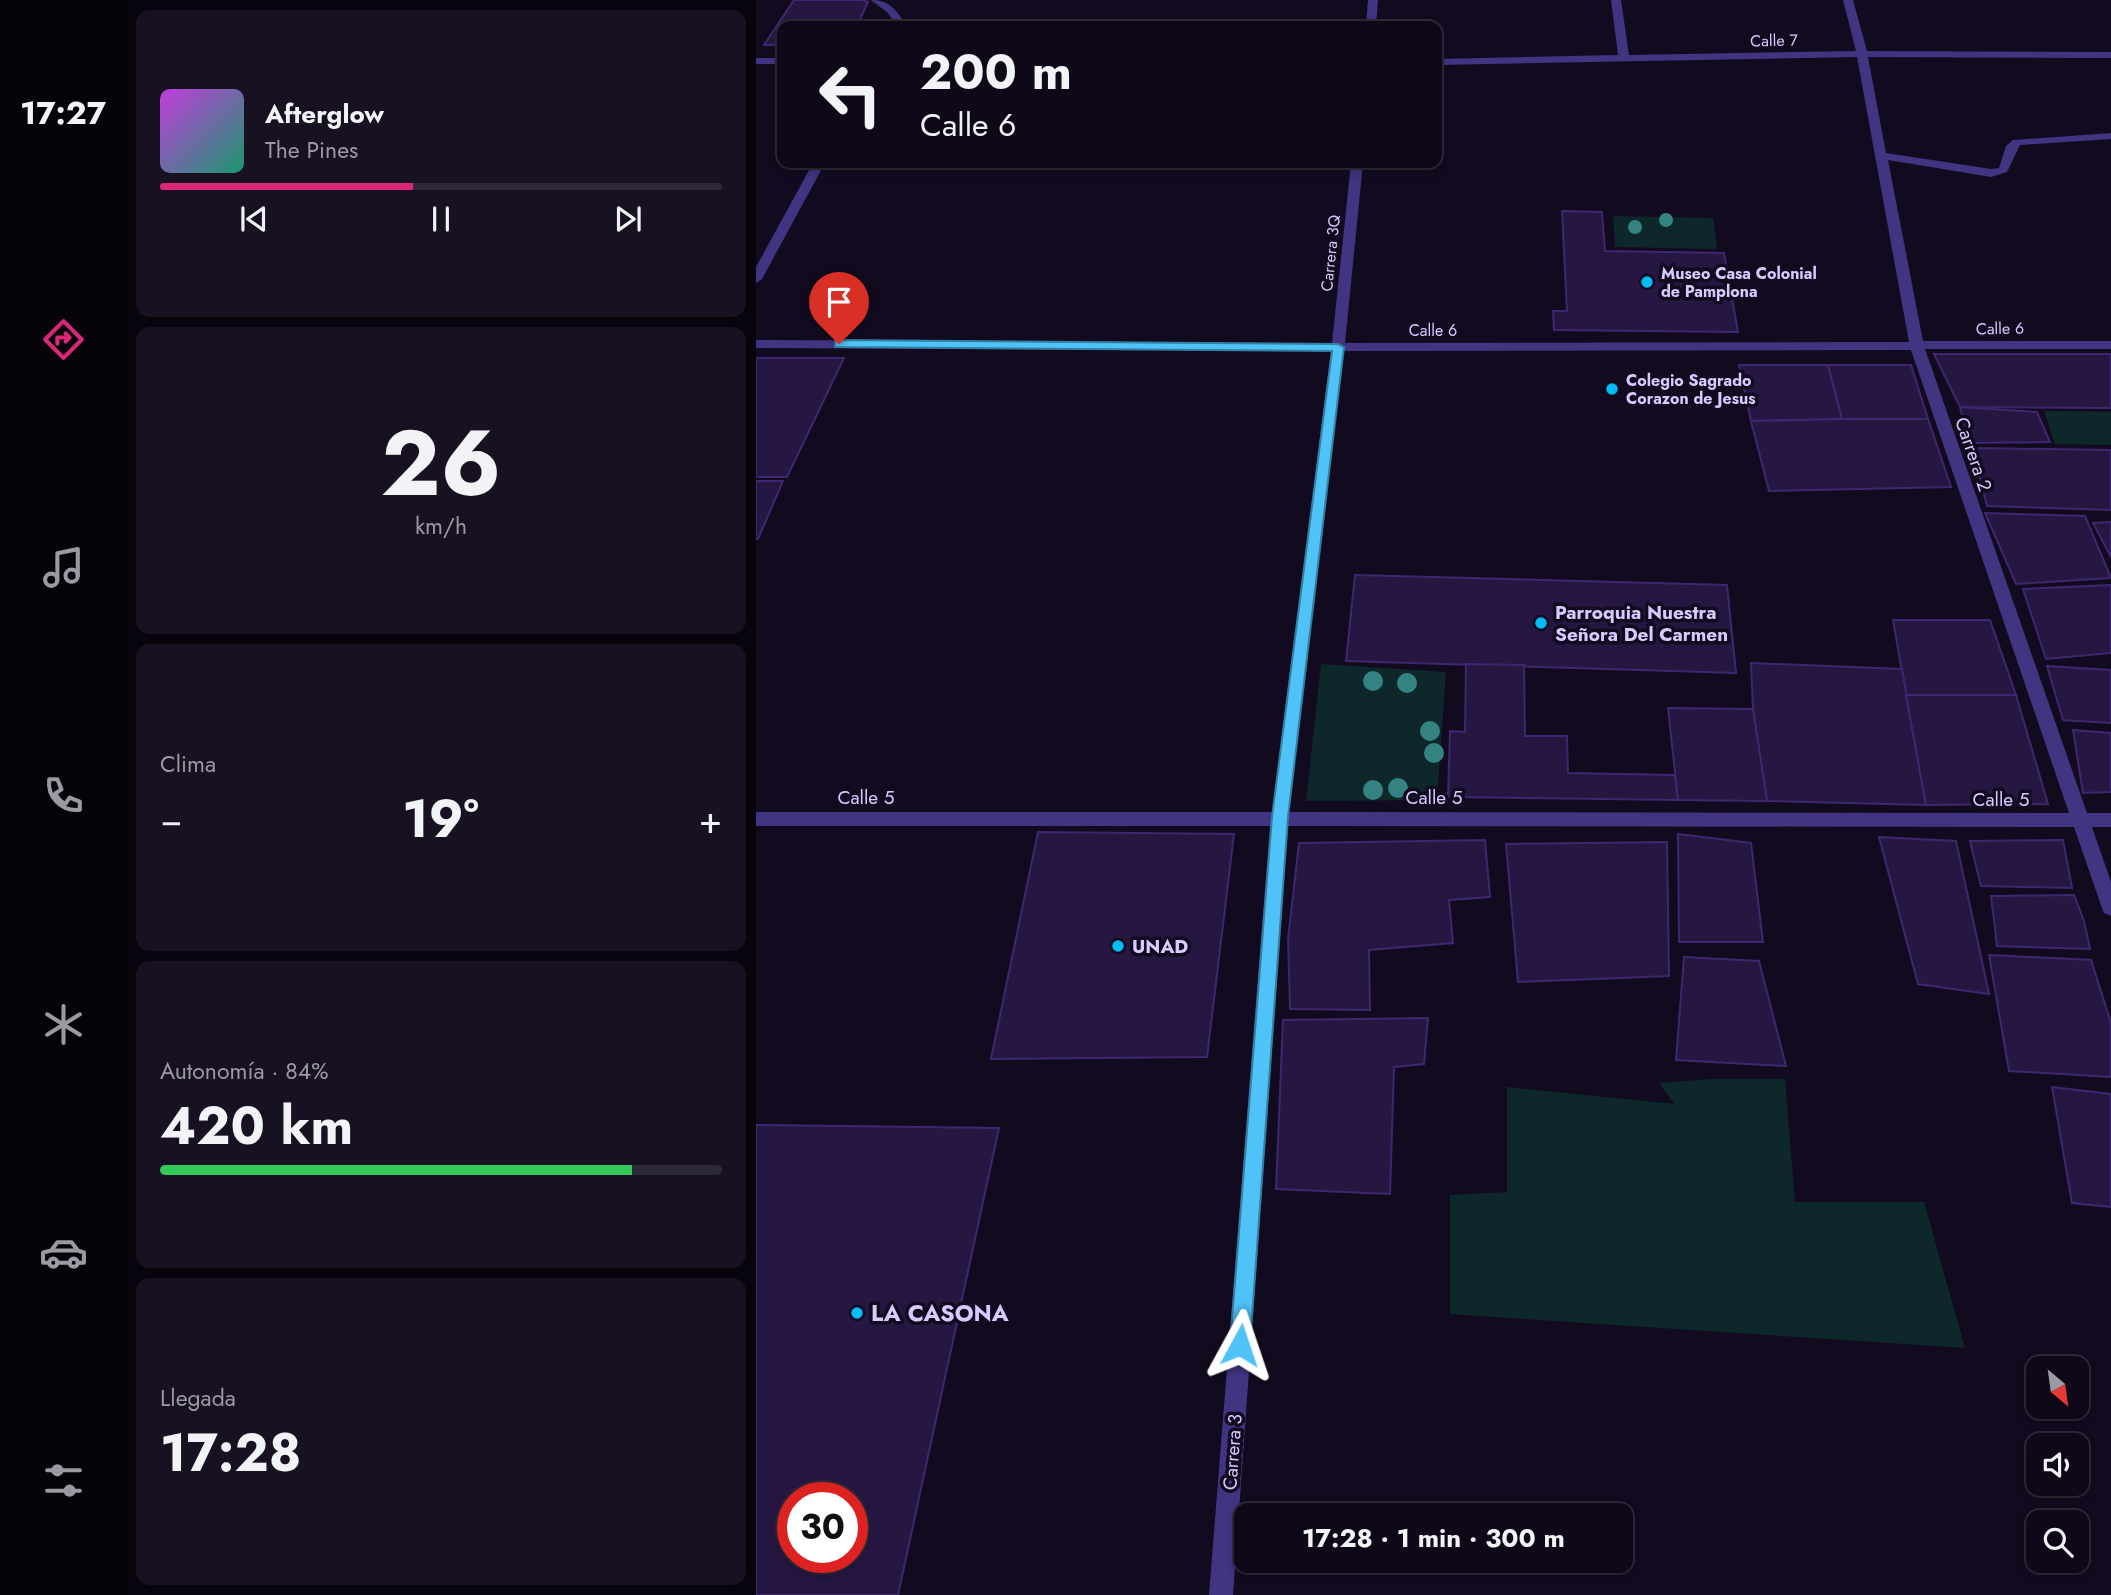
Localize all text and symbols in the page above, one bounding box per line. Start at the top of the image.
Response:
street label: Calle 7 [1750,29,1799,52]
text: 200 m [920,37,1072,107]
icon: left [805,49,896,140]
text: 17:27 [20,90,106,136]
text: Afterglow [265,95,384,133]
text: Calle 6 [920,102,1017,148]
text: The Pines [265,133,358,167]
icon: previous [235,200,273,238]
icon: pause [422,200,460,238]
icon: next [609,200,647,238]
street label: Carrera 3Q [1315,213,1346,293]
place label: Museo Casa Colonial de Pamplona [1661,262,1817,303]
pin [809,272,869,344]
marker: Museo Casa Colonial de Pamplona [1639,274,1655,290]
icon: arrive [820,283,858,321]
icon: directions [39,315,88,364]
street label: Calle 6 [1976,317,2024,340]
street label: Calle 6 [1409,319,1457,342]
place label: Colegio Sagrado Corazon de Jesus [1626,369,1756,410]
marker: Colegio Sagrado Corazon de Jesus [1604,381,1620,397]
text: 26 [381,398,501,529]
street label: Carrera 2 [1948,413,1999,495]
text: km/h [415,509,467,543]
icon: music [39,543,88,592]
place label: Parroquia Nuestra Señora Del Carmen [1555,599,1728,648]
marker: Parroquia Nuestra Señora Del Carmen [1533,615,1549,631]
text: Clima [160,747,216,781]
icon: phone [39,771,88,820]
text: 19° [402,781,479,857]
street label: Calle 5 [837,784,895,811]
street label: Calle 5 [1405,784,1463,811]
street label: Calle 5 [1972,786,2030,813]
text: − [160,792,182,847]
text: + [699,792,722,847]
place label: UNAD [1132,933,1188,960]
marker: UNAD [1110,938,1126,954]
icon: climate [39,1000,88,1049]
text: Autonomía · 84% [160,1054,328,1088]
text: 420 km [160,1088,353,1164]
icon: car [39,1228,88,1277]
place label: LA CASONA [871,1296,1009,1330]
marker: LA CASONA [849,1305,865,1321]
position arrow [1203,1308,1277,1382]
north arrow [2026,1356,2090,1419]
map controls [2026,1356,2089,1573]
text: Llegada [160,1381,236,1415]
street label: Carrera 3 [1216,1413,1249,1491]
text: 17:28 [160,1415,301,1491]
button: sound [2026,1433,2089,1496]
icon: filters [39,1456,88,1505]
speed limit sign: 30 [777,1482,868,1573]
button: search [2026,1510,2089,1573]
text: 17:28 · 1 min · 300 m [1302,1519,1565,1557]

